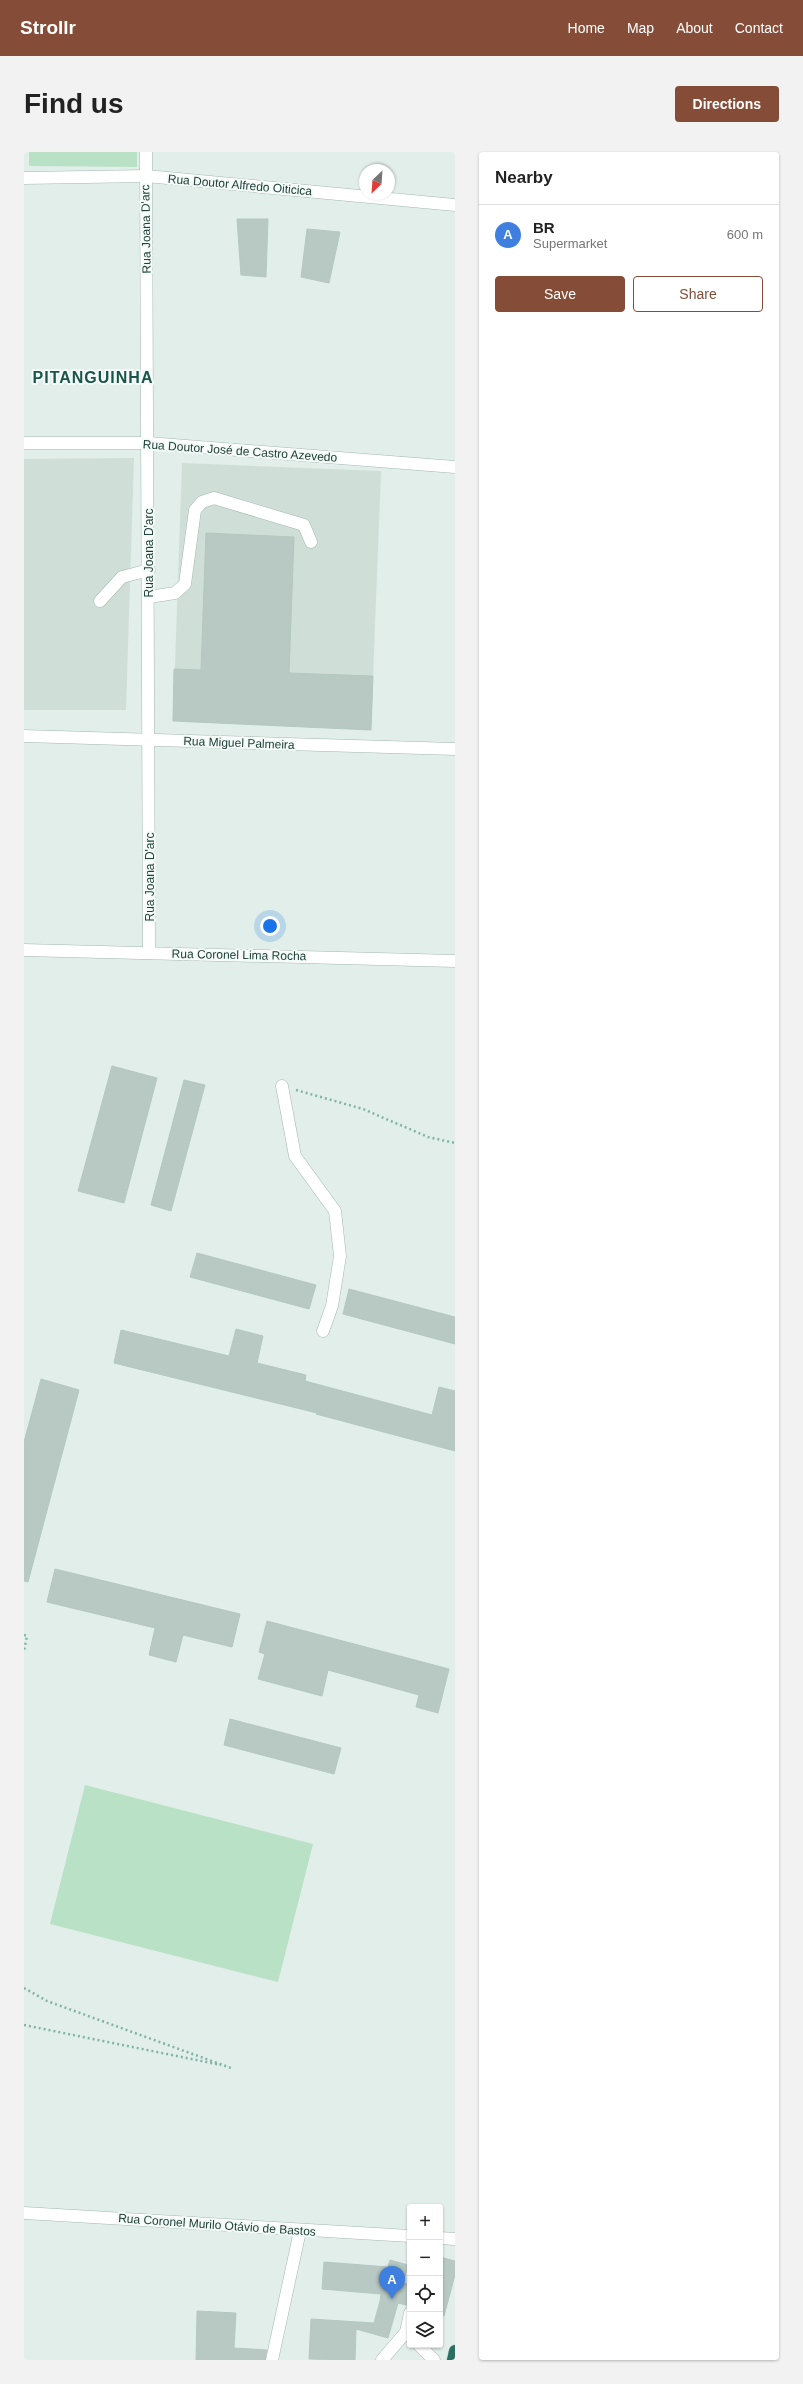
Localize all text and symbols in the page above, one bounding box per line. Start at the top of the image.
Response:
text: Strollr [20,17,76,38]
text: Home [568,20,605,36]
text: Map [627,20,654,36]
text: About [676,20,713,36]
text: Contact [735,20,783,36]
button: Directions [675,86,779,122]
text: Find us [24,88,124,119]
north arrow [359,164,395,200]
text: Nearby [495,168,553,187]
street label: Rua Doutor Alfredo Oiticica [167,172,313,198]
street label: Rua Joana D'arc [138,184,154,274]
text: BR [533,219,555,236]
text: A [503,227,513,242]
text: 600 m [727,227,763,242]
text: Supermarket [533,236,607,251]
button: Save [495,276,625,312]
button: Share [633,276,763,312]
district label: PITANGUINHA [33,369,153,386]
street label: Rua Doutor José de Castro Azevedo [142,437,338,465]
street label: Rua Joana D'arc [142,508,156,598]
street label: Rua Miguel Palmeira [183,734,295,752]
street label: Rua Joana D'arc [143,832,157,922]
your location [260,916,280,936]
street label: Rua Coronel Lima Rocha [172,947,307,963]
map controls [407,2204,443,2348]
button: + [407,2204,443,2240]
street label: Rua Coronel Murilo Otávio de Bastos [118,2211,316,2239]
button: − [407,2240,443,2276]
pin: A [379,2266,405,2299]
button: locate [407,2276,443,2312]
button: layers [407,2312,443,2348]

